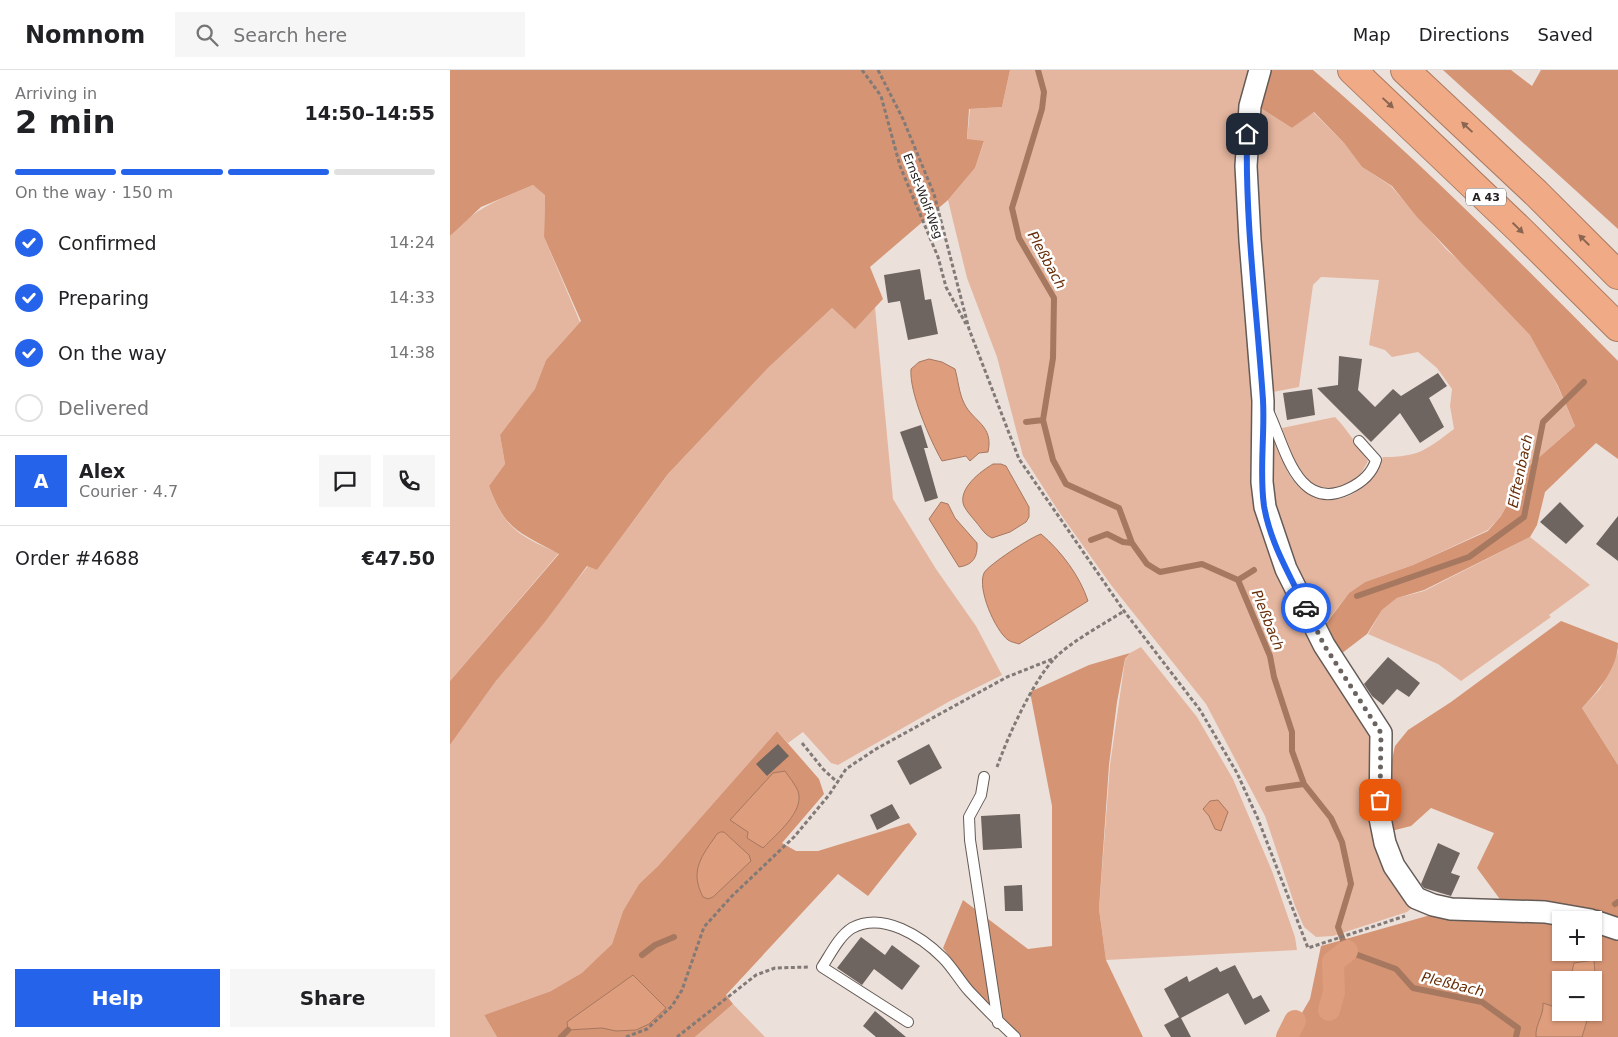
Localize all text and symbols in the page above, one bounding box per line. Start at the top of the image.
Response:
search box [175,12,525,57]
text: Nomnom [25,21,145,49]
icon: search [193,21,221,49]
text: Search here [233,24,347,46]
text: Map [1353,24,1391,45]
text: Directions [1419,24,1509,45]
text: Saved [1537,24,1593,45]
text: Arriving in [15,84,97,103]
one-way arrow [1381,97,1393,109]
text: 14:50–14:55 [305,102,435,124]
text: 2 min [15,103,116,141]
pin [1226,113,1268,155]
icon: home [1233,120,1261,148]
one-way arrow [1461,121,1473,133]
street label: Ernst-Wolf-Weg [900,151,946,241]
text: On the way · 150 m [15,183,173,202]
road number: A 43 [1466,188,1506,206]
one-way arrow [1512,222,1524,234]
water label: Pleßbach [1025,228,1069,292]
icon: check [15,229,43,257]
text: Confirmed [58,232,157,254]
text: 14:24 [389,233,435,252]
one-way arrow [1578,235,1590,247]
icon: check [15,284,43,312]
text: Preparing [58,287,149,309]
text: 14:33 [389,288,435,307]
icon: check [15,339,43,367]
text: On the way [58,342,167,364]
text: 14:38 [389,343,435,362]
text: Delivered [58,397,149,419]
water label: Elftenbach [1504,433,1536,509]
button: chat [319,455,371,507]
button: phone [383,455,435,507]
text: Alex [79,460,125,482]
text: A [34,470,48,492]
text: Courier · 4.7 [79,482,178,501]
text: Order #4688 [15,547,139,569]
text: €47.50 [362,547,435,569]
courier [1281,583,1331,633]
water label: Pleßbach [1249,587,1287,653]
icon: car [1292,594,1320,622]
pin [1359,779,1401,821]
icon: bag [1366,786,1394,814]
map controls [1552,911,1602,1021]
button: + [1552,911,1602,961]
button: Help [15,969,220,1027]
button: Share [230,969,435,1027]
water label: Pleßbach [1420,969,1486,999]
button: − [1552,971,1602,1021]

